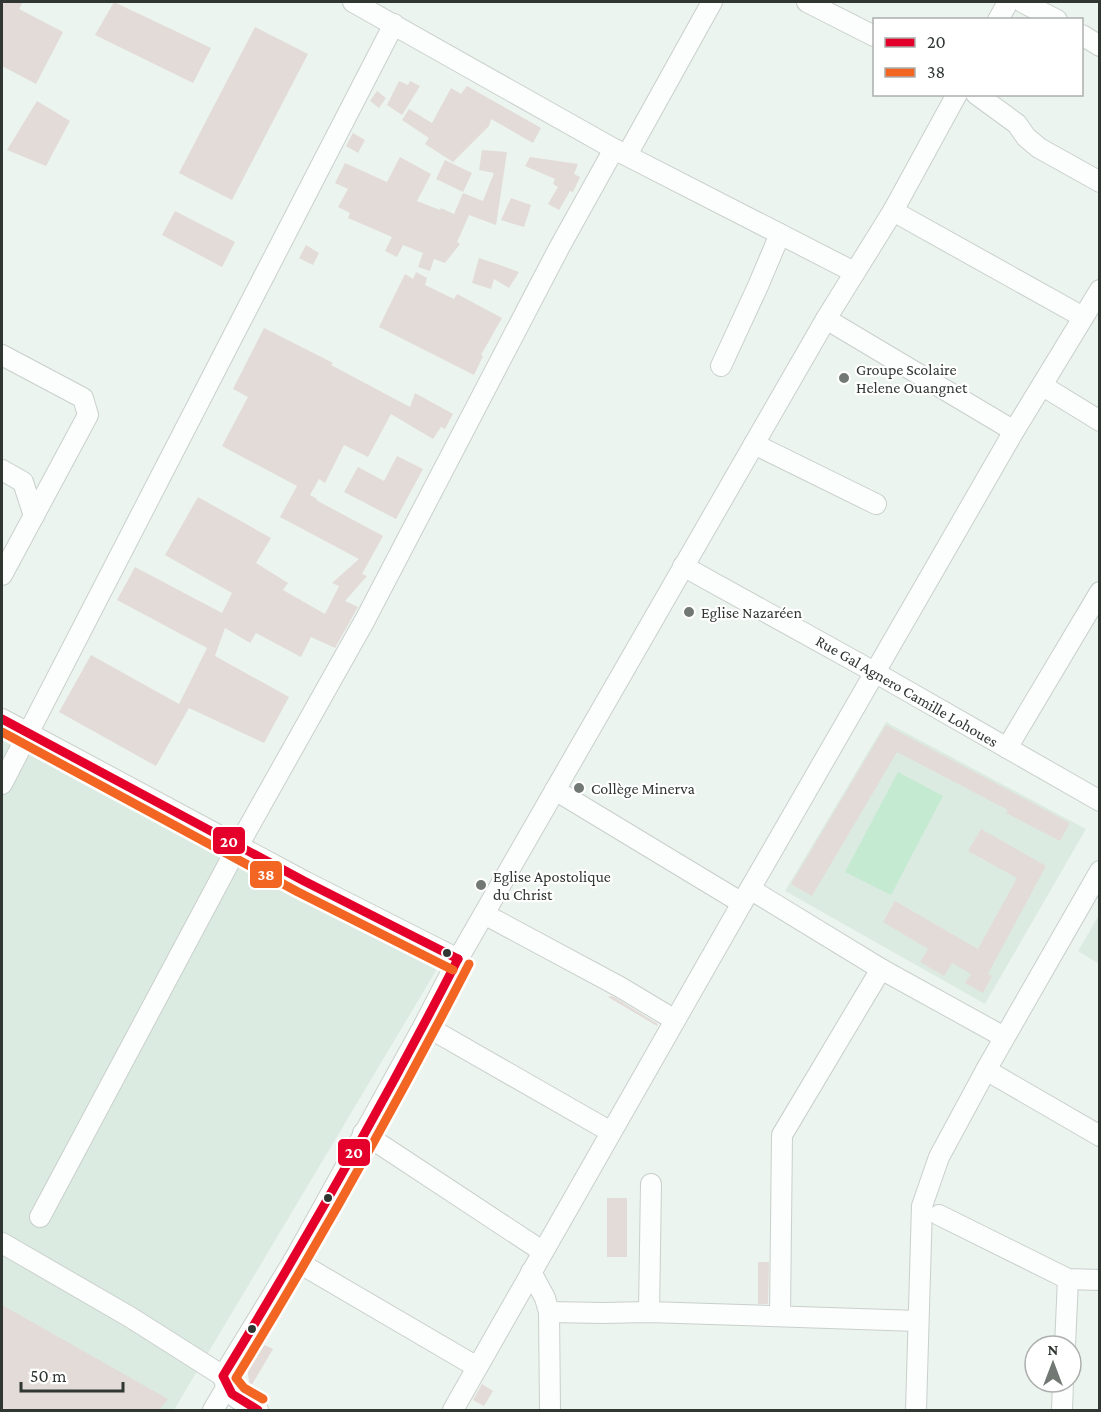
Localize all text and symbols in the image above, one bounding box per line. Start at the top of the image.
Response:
legend [873,18,1083,96]
text: 20 [927,32,946,52]
text: 38 [927,62,945,82]
place label: Groupe Scolaire Helene Ouangnet [856,361,968,397]
marker: Groupe Scolaire Helene Ouangnet [837,371,851,385]
place label: Eglise Nazaréen [701,604,802,622]
marker: Eglise Nazaréen [682,605,696,619]
street label: Rue Gal Agnero Camille Lohoues [813,632,1001,751]
place label: Collège Minerva [591,780,696,798]
marker: Collège Minerva [572,781,586,795]
line badge: 20 [212,826,246,855]
text: 20 [220,833,238,850]
line badge: 38 [249,860,283,889]
text: 38 [257,866,275,883]
place label: Eglise Apostolique du Christ [493,868,611,903]
marker: Eglise Apostolique du Christ [474,878,488,892]
unlabelled marker [441,947,453,959]
line badge: 20 [337,1138,371,1167]
text: 20 [345,1144,363,1161]
unlabelled marker [322,1192,334,1204]
unlabelled marker [246,1323,258,1335]
north arrow [1023,1334,1083,1394]
text: N [1048,1341,1059,1358]
scale bar [21,1355,123,1393]
text: 50 m [30,1366,67,1386]

